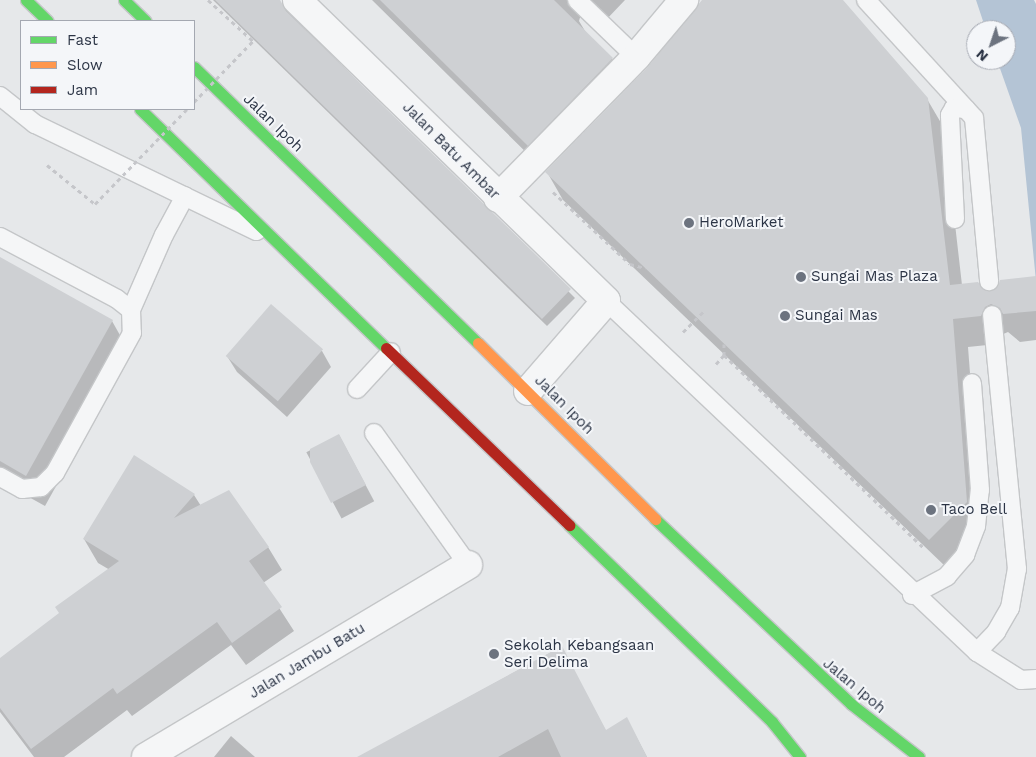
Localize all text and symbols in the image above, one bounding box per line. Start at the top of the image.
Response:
legend [20,20,195,110]
north arrow [966,20,1016,70]
text: Fast [67,31,98,49]
text: N [973,46,991,65]
text: Slow [67,56,103,74]
text: Jam [67,81,98,99]
street label: Jalan Ipoh [239,90,307,156]
street label: Jalan Batu Ambar [398,98,504,204]
place label: HeroMarket [699,214,784,232]
marker: HeroMarket [683,217,695,229]
place label: Sungai Mas Plaza [811,268,938,286]
marker: Sungai Mas Plaza [795,271,807,283]
place label: Sungai Mas [795,307,878,325]
marker: Sungai Mas [779,310,791,322]
street label: Jalan Ipoh [531,372,597,438]
place label: Taco Bell [941,501,1007,519]
marker: Taco Bell [925,504,937,516]
street label: Jalan Jambu Batu [246,619,368,703]
place label: Sekolah Kebangsaan Seri Delima [504,636,654,671]
marker: Sekolah Kebangsaan Seri Delima [488,648,500,660]
street label: Jalan Ipoh [819,655,889,717]

